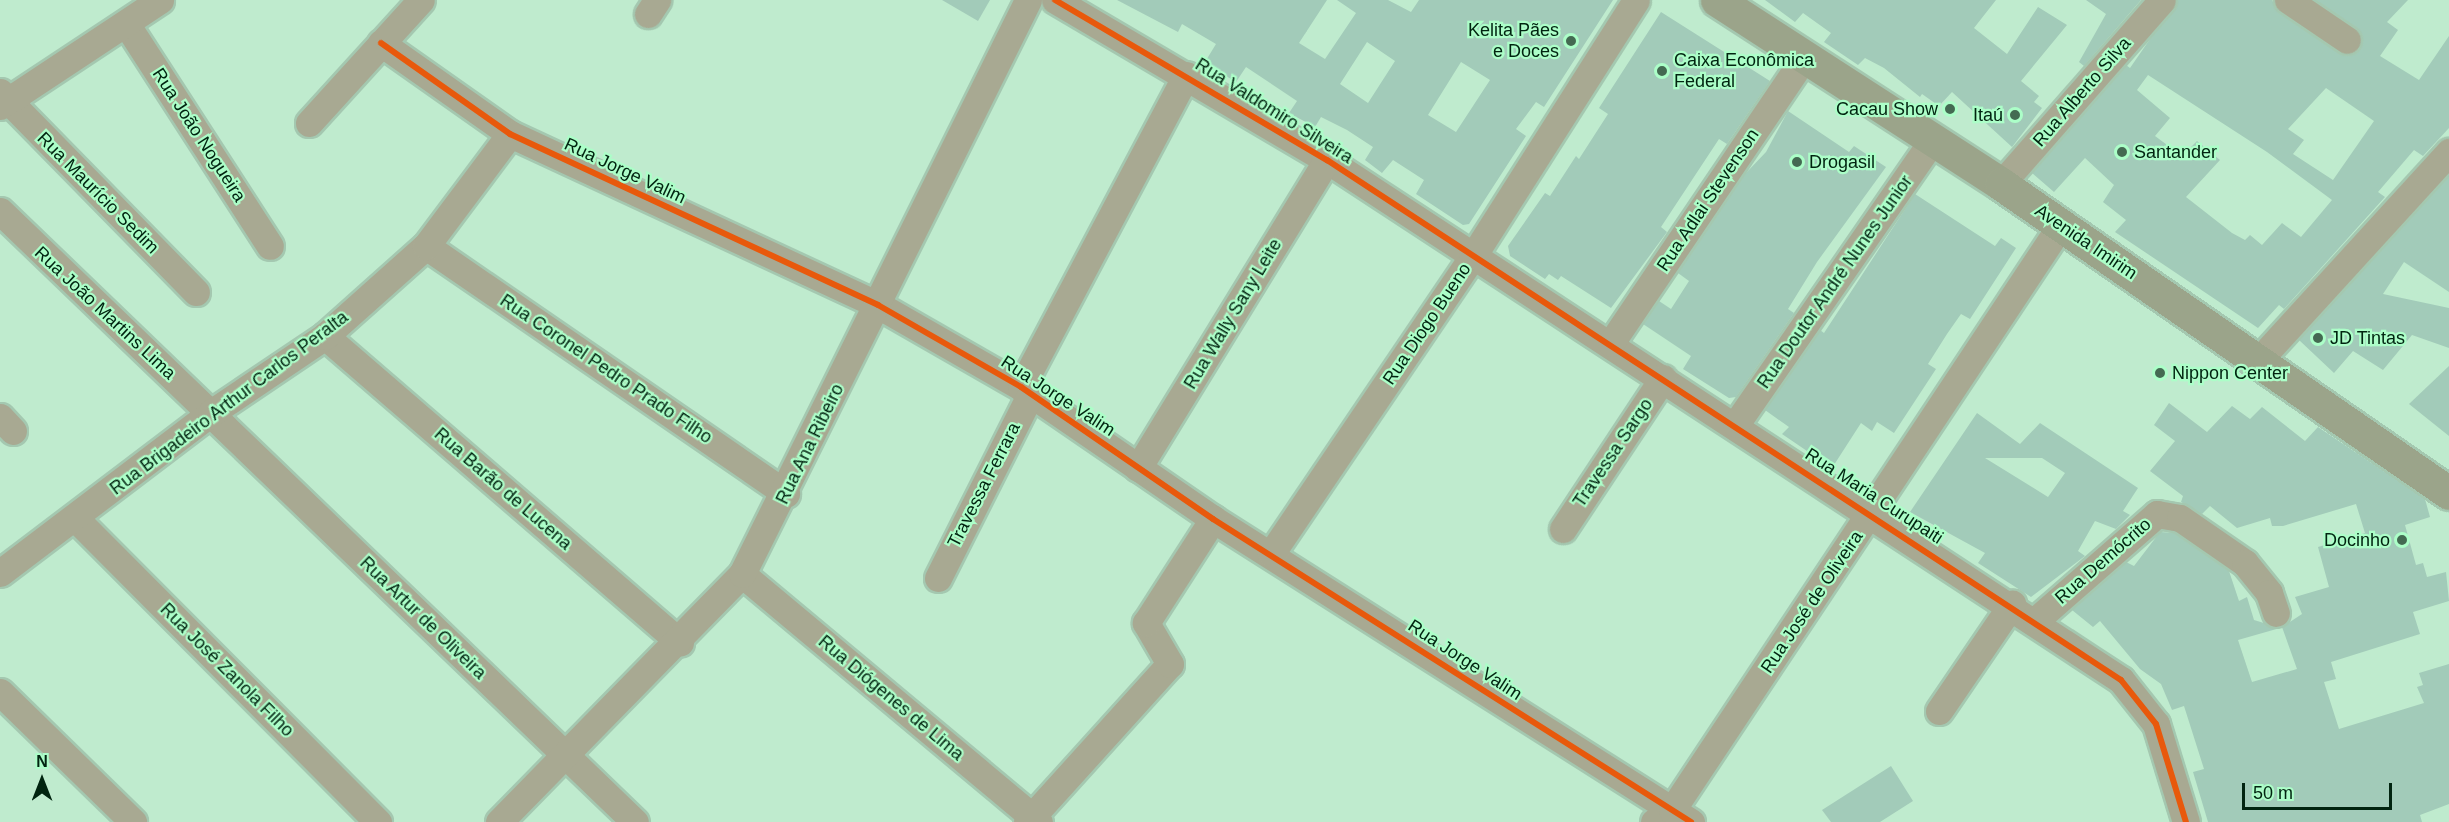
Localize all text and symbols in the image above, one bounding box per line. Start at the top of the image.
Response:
place label: Kelita Pães e Doces [1468,20,1559,63]
street label: Rua Alberto Silva [2028,32,2136,152]
marker: Kelita Pães e Doces [1564,34,1578,48]
place label: Caixa Econômica Federal [1674,50,1814,92]
street label: Rua Valdomiro Silveira [1191,54,1357,168]
street label: Rua João Nogueira [148,64,250,206]
marker: Caixa Econômica Federal [1655,64,1669,78]
place label: Cacau Show [1836,98,1938,120]
marker: Cacau Show [1943,102,1957,116]
place label: Itaú [1973,104,2003,126]
marker: Itaú [2008,108,2022,122]
street label: Rua Adlai Stevenson [1652,124,1764,276]
street label: Rua Maurício Sedim [33,128,163,258]
street label: Rua Jorge Valim [561,133,689,209]
place label: Santander [2134,141,2217,163]
marker: Santander [2115,145,2129,159]
place label: Drogasil [1809,151,1875,173]
marker: Drogasil [1790,155,1804,169]
street label: Rua Doutor André Nunes Junior [1753,171,1917,393]
street label: Avenida Imirim [2031,200,2141,284]
street label: Rua Wally Sany Leite [1180,235,1286,393]
street label: Rua João Martins Lima [30,242,180,384]
street label: Rua Diogo Bueno [1378,259,1476,389]
street label: Rua Coronel Pedro Prado Filho [496,290,716,448]
street label: Rua Brigadeiro Arthur Carlos Peralta [105,306,353,500]
place label: JD Tintas [2330,327,2405,349]
marker: JD Tintas [2311,331,2325,345]
street label: Rua Jorge Valim [997,351,1119,441]
place label: Nippon Center [2172,362,2288,384]
marker: Nippon Center [2153,366,2167,380]
street label: Rua Ana Ribeiro [771,380,849,508]
street label: Travessa Sargo [1569,395,1657,511]
street label: Travessa Ferrara [943,419,1025,551]
street label: Rua Barão de Lucena [430,423,576,555]
street label: Rua Maria Curupaiti [1801,443,1947,549]
street label: Rua Demócrito [2051,513,2155,609]
street label: Rua José de Oliveira [1756,527,1868,677]
place label: Docinho [2324,529,2390,551]
marker: Docinho [2395,533,2409,547]
street label: Rua Artur de Oliveira [355,552,491,684]
street label: Rua José Zanola Filho [156,599,298,741]
street label: Rua Jorge Valim [1404,615,1526,705]
street label: Rua Diógenes de Lima [814,631,968,765]
north arrow [12,750,72,810]
text: N [36,753,48,770]
scale bar [2245,771,2395,809]
text: 50 m [2253,783,2293,803]

